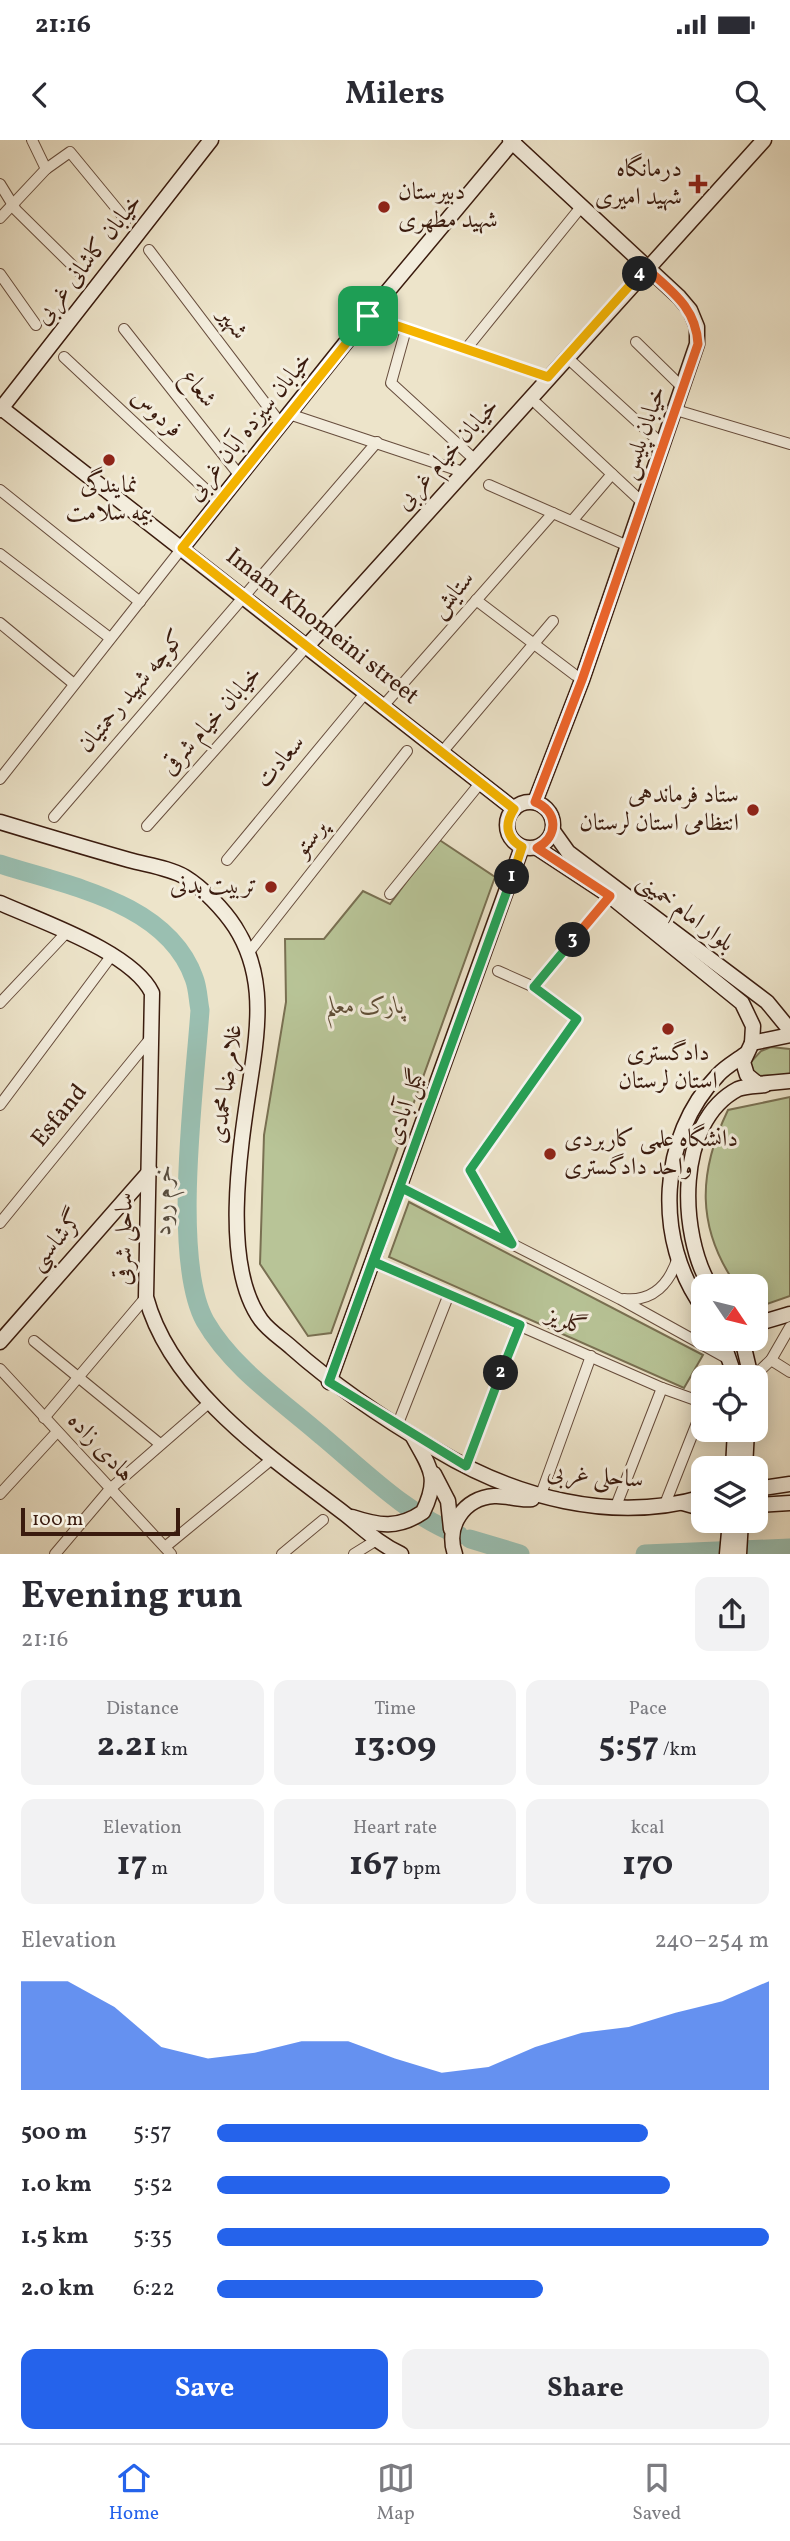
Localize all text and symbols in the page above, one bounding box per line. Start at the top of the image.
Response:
text: 21:16 [35,7,91,43]
text: Milers [345,73,445,117]
icon: back [21,76,59,114]
icon: search [731,76,769,114]
place label: درمانگاه شهید امیری [595,153,682,215]
marker: درمانگاه شهید امیری [688,174,708,194]
place label: دبیرستان شهید مطهری [398,176,498,238]
street label: خیابان کاشانی غربی [27,187,151,333]
marker: دبیرستان شهید مطهری [376,199,392,215]
pin: 4 [622,256,658,292]
text: 4 [634,260,645,286]
pin [338,286,398,346]
icon: arrive [349,297,387,335]
street label: شهیر [207,298,255,347]
street label: خیابان سیزده آبان غربی [179,345,321,509]
street label: شعاع [171,362,224,416]
street label: فردوس [123,381,189,447]
street label: خیابان پلیس [612,382,676,484]
street label: خیابان خیام غربی [388,391,509,520]
marker: نمایندگی بیمه سلامت [101,452,117,468]
place label: نمایندگی بیمه سلامت [65,466,153,531]
street label: Imam Khomeini street [218,541,426,713]
street label: ستایش [423,564,483,626]
street label: کوچه شهید رحمتیان [70,623,194,761]
street label: خیابان خیام شرقی [154,659,272,785]
street label: سعادت [248,728,314,796]
place label: ستاد فرماندهی انتظامی استان لرستان [579,779,739,841]
marker: ستاد فرماندهی انتظامی استان لرستان [745,802,761,818]
street label: پرستو [284,811,338,866]
pin: 1 [494,860,530,894]
text: 1 [508,863,515,889]
street label: بلوار امام خمینی [628,865,741,963]
place label: تربیت بدنی [170,870,257,904]
marker: تربیت بدنی [263,879,279,895]
pin: 3 [556,922,590,958]
text: 3 [568,926,577,952]
park label: پارک معلم [325,990,407,1029]
marker: دادگستری استان لرستان [660,1021,676,1037]
street label: غلامرضا محمدی [202,1022,252,1146]
place label: دادگستری استان لرستان [618,1037,718,1099]
street label: گیل آبادی [377,1064,435,1150]
street label: Esfand [24,1077,96,1155]
place label: دانشگاه علمی کاربردی واحد دادگستری [564,1123,738,1185]
marker: دانشگاه علمی کاربردی واحد دادگستری [542,1146,558,1162]
water label: خرم رود [145,1164,186,1236]
street label: ساحلی شرقی [107,1192,143,1286]
street label: گرشاسبی [20,1203,94,1279]
north arrow [691,1274,768,1351]
map controls [691,1274,768,1533]
street label: گلریز [538,1297,591,1346]
pin: 2 [484,1356,518,1390]
text: 2 [496,1359,505,1385]
button: locate [691,1365,768,1442]
street label: هادی زاده [59,1405,141,1491]
street label: ساحلی غربی [545,1456,645,1498]
button: layers [691,1456,768,1533]
scale bar [21,1505,180,1537]
text: 100 m [32,1507,83,1533]
text: Evening run [21,1571,243,1624]
button: share [695,1577,769,1651]
text: 21:16 [21,1624,68,1656]
text: Distance [106,1696,179,1722]
text: Time [374,1696,416,1722]
text: Pace [629,1696,667,1722]
text: 2.21 [97,1722,157,1770]
text: 13:09 [354,1722,436,1770]
text: 5:57 [599,1722,659,1770]
text: km [157,1737,188,1763]
text: /km [659,1737,697,1763]
text: Elevation [103,1815,182,1841]
text: Heart rate [353,1815,437,1841]
text: kcal [631,1815,665,1841]
text: 17 [117,1841,147,1889]
text: 167 [349,1841,399,1889]
text: 170 [622,1841,673,1889]
text: m [147,1856,168,1882]
text: bpm [399,1856,441,1882]
text: Elevation [21,1925,117,1957]
text: 240–254 m [654,1925,769,1957]
text: 500 m [21,2117,87,2149]
text: 5:57 [133,2117,172,2149]
text: 1.0 km [21,2169,92,2201]
text: 5:52 [133,2169,173,2201]
text: 1.5 km [21,2221,88,2253]
text: 5:35 [133,2221,172,2253]
text: 2.0 km [21,2273,94,2305]
text: 6:22 [133,2273,175,2305]
button: Save [21,2349,388,2429]
button: Share [402,2349,769,2429]
tab: Home [109,2459,159,2527]
tab: Map [377,2459,415,2527]
tab: Saved [632,2459,681,2527]

